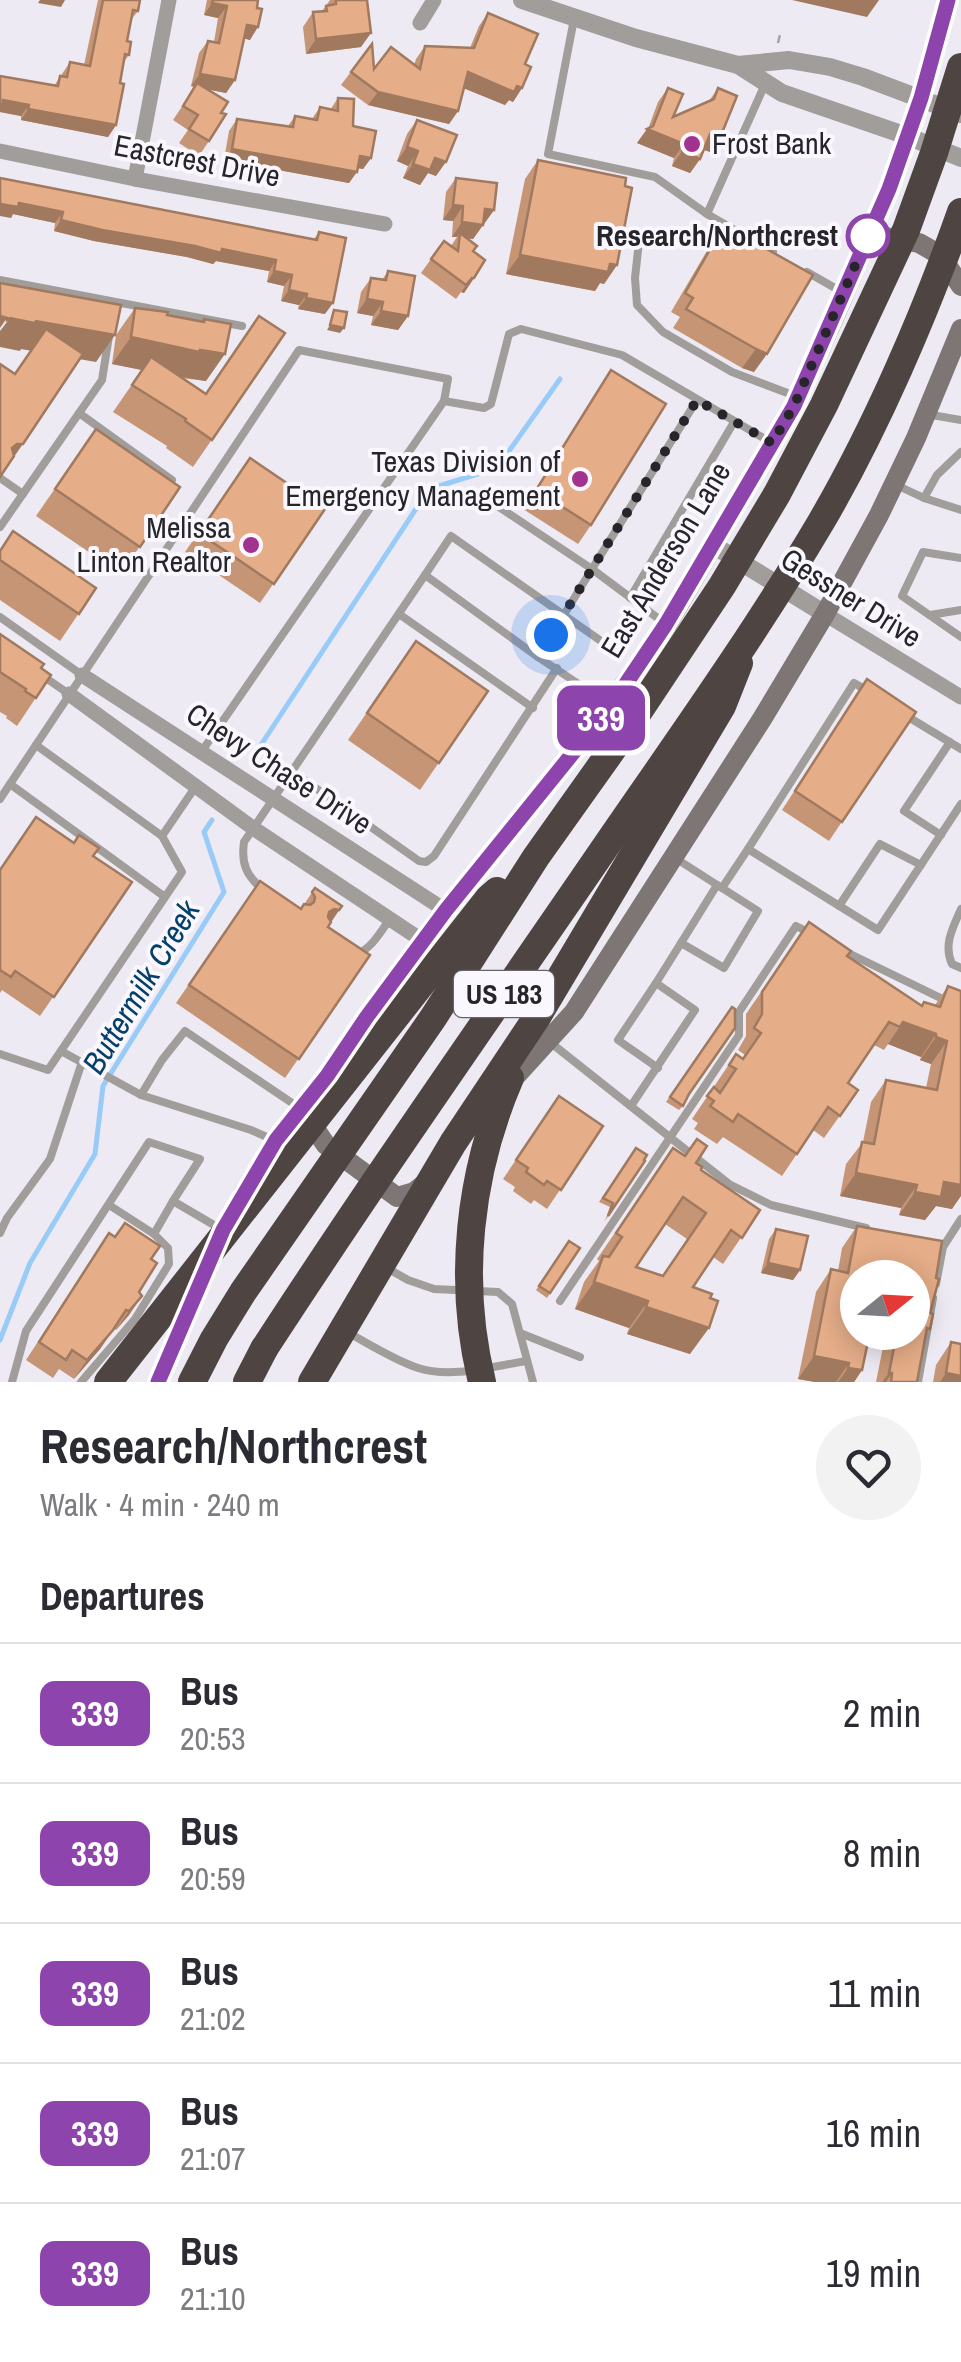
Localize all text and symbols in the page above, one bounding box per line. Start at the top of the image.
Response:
place label: Frost Bank [712,123,832,163]
street label: Eastcrest Drive [111,124,284,196]
marker: Frost Bank [681,133,703,155]
place label: Research/Northcrest [596,215,838,255]
marker: Research/Northcrest [847,215,889,257]
place label: Texas Division of Emergency Management [285,441,560,515]
street label: East Anderson Lane [591,454,739,665]
marker: Texas Division of Emergency Management [569,468,591,490]
place label: Melissa Linton Realtor [76,507,232,581]
marker: Melissa Linton Realtor [240,534,262,556]
street label: Gessner Drive [774,538,929,656]
your location [526,610,576,660]
line badge: 339 [544,686,658,750]
street label: Chevy Chase Drive [179,693,380,843]
text: 339 [577,695,625,742]
water label: Buttermilk Creek [72,891,210,1082]
road number: US 183 [454,971,554,1017]
north arrow [840,1260,930,1350]
map controls [840,1260,930,1350]
text: Research/Northcrest [40,1413,427,1478]
button: heart [816,1415,921,1520]
text: Walk · 4 min · 240 m [40,1483,280,1526]
text: Departures [40,1571,205,1622]
text: Bus [180,1666,239,1717]
text: 2 min [843,1688,921,1739]
text: 339 [71,1690,119,1737]
text: 20:53 [180,1717,246,1760]
text: Bus [180,1806,239,1857]
text: 8 min [843,1828,921,1879]
text: 339 [71,1830,119,1877]
text: 20:59 [180,1857,246,1900]
text: Bus [180,1946,239,1997]
text: 11 min [828,1968,921,2019]
text: 339 [71,1970,119,2017]
text: 21:02 [180,1997,246,2040]
text: Bus [180,2086,239,2137]
text: 16 min [826,2108,921,2159]
text: 339 [71,2110,119,2157]
text: 21:07 [180,2137,246,2180]
text: Bus [180,2226,239,2277]
text: 19 min [826,2248,921,2299]
text: 339 [71,2250,119,2297]
text: 21:10 [180,2277,246,2320]

